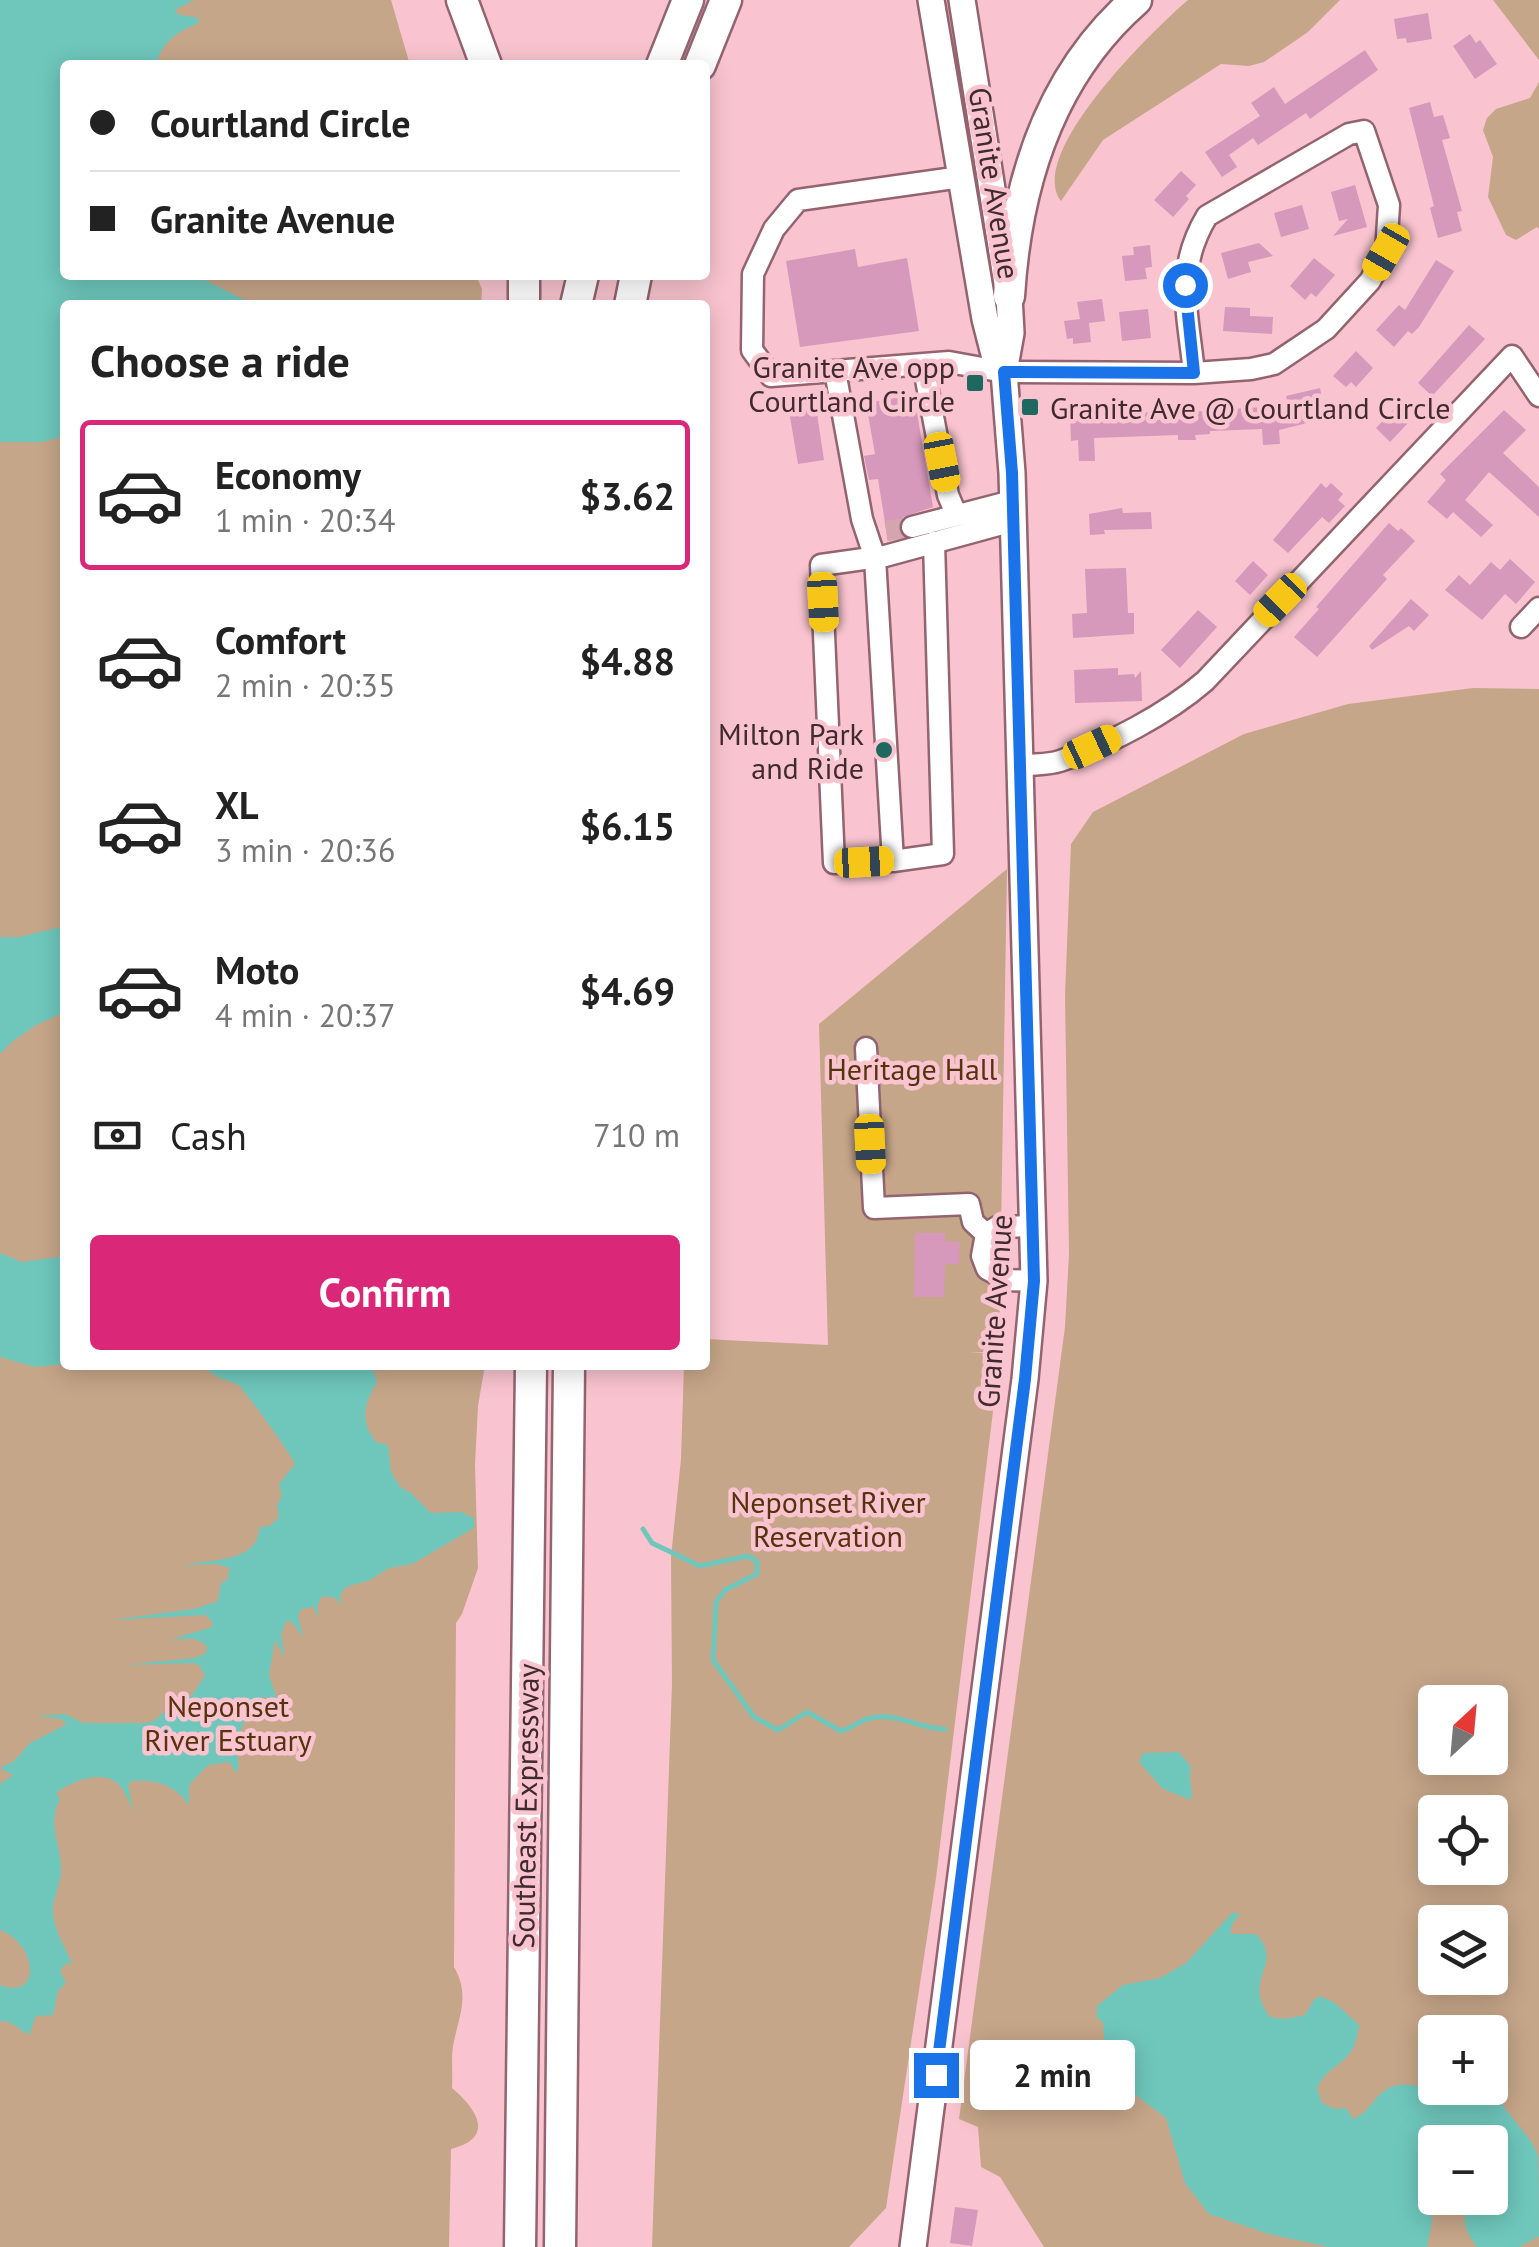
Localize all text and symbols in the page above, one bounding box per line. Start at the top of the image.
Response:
street label: Granite Avenue [961,84,1029,282]
text: Courtland Circle [150,98,411,147]
text: Granite Avenue [150,194,395,243]
car [1358,219,1414,285]
route start [1163,263,1208,308]
text: Choose a ride [90,331,350,389]
place label: Granite Ave opp Courtland Circle [748,347,955,420]
marker: Granite Ave opp Courtland Circle [964,372,986,394]
place label: Granite Ave @ Courtland Circle [1050,388,1451,427]
marker: Granite Ave @ Courtland Circle [1019,396,1041,418]
car [922,430,962,494]
icon: car [95,450,185,540]
text: Economy [215,450,361,499]
text: $3.62 [579,471,675,520]
text: 1 min · 20:34 [215,499,395,541]
car [1248,568,1312,632]
car [806,571,840,633]
icon: car [95,615,185,705]
text: Comfort [215,615,346,664]
text: $4.88 [579,636,675,685]
text: 2 min · 20:35 [215,664,395,706]
place label: Milton Park and Ride [718,714,865,787]
car [1058,721,1126,773]
marker: Milton Park and Ride [873,739,895,761]
icon: car [95,780,185,870]
text: XL [215,780,259,829]
text: $6.15 [579,801,675,850]
text: 3 min · 20:36 [215,829,395,871]
car [833,845,895,879]
icon: car [95,945,185,1035]
text: Moto [215,945,299,994]
text: $4.69 [579,966,675,1015]
text: 4 min · 20:37 [215,994,395,1036]
park label: Heritage Hall [827,1049,998,1088]
icon: cash [90,1108,145,1163]
text: Cash [170,1111,247,1160]
car [853,1113,887,1175]
text: 710 m [593,1114,680,1156]
street label: Granite Avenue [968,1213,1020,1409]
button: Confirm [90,1235,680,1350]
park label: Neponset River Reservation [730,1482,926,1555]
street label: Southeast Expressway [503,1663,547,1949]
north arrow [1418,1685,1508,1775]
map controls [1418,1685,1508,2215]
park label: Neponset River Estuary [144,1686,312,1759]
button: locate [1418,1795,1508,1885]
button: layers [1418,1905,1508,1995]
button: + [1418,2015,1508,2105]
callout: 2 min [971,2040,1136,2110]
route end [914,2053,959,2098]
text: 2 min [1013,2054,1092,2096]
button: − [1418,2125,1508,2215]

